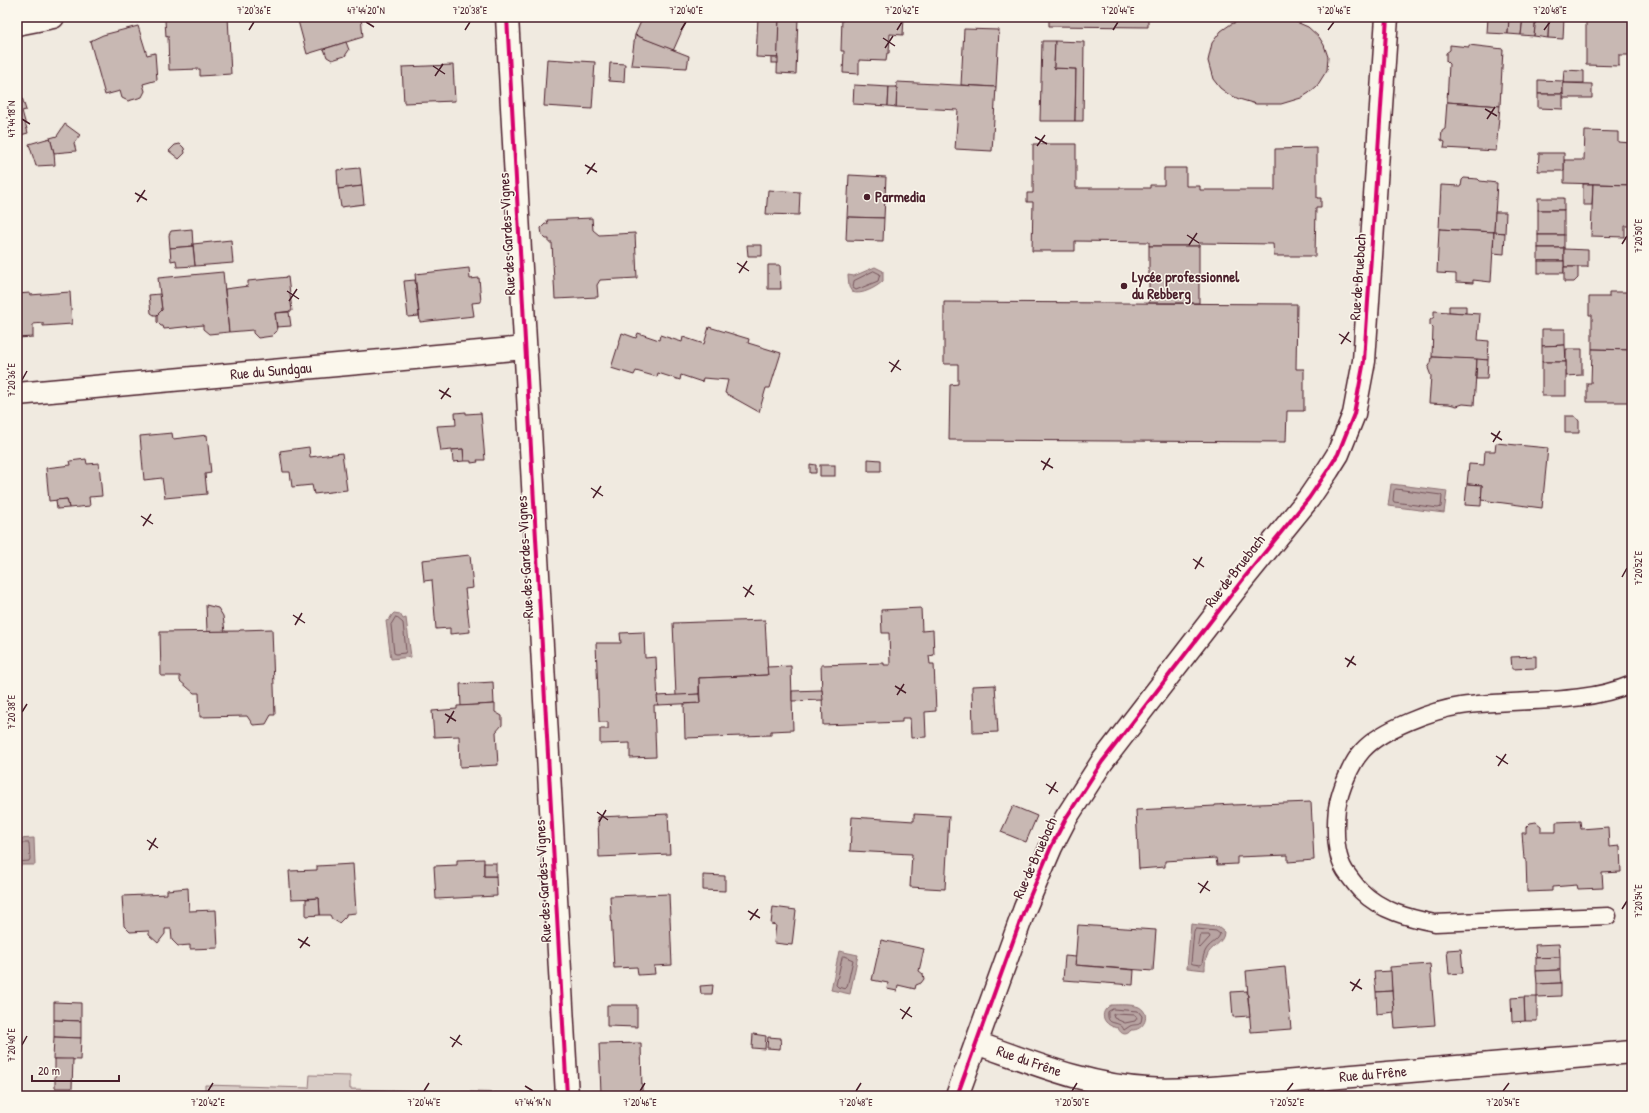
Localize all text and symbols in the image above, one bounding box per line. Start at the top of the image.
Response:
text: 7°20'36"E [237,4,272,17]
text: 47°44'20"N [347,4,385,17]
text: 7°20'38"E [453,4,488,17]
text: 7°20'40"E [669,4,703,17]
text: 7°20'42"E [885,4,920,17]
text: 7°20'44"E [1101,4,1135,17]
text: 7°20'46"E [1317,4,1351,17]
text: 7°20'48"E [1533,4,1567,17]
text: 47°44'18"N [5,101,18,137]
street label: Rue des Gardes-Vignes [493,172,520,296]
place label: Parmedia [875,186,925,207]
marker: Parmedia [862,192,872,202]
text: 7°20'50"E [1632,218,1645,253]
street label: Rue de Bruebach [1344,233,1371,321]
place label: Lycée professionnel du Rebberg [1132,266,1240,305]
marker: Lycée professionnel du Rebberg [1119,281,1129,291]
street label: Rue du Sundgau [229,356,313,385]
text: 7°20'36"E [5,362,18,397]
street label: Rue des Gardes-Vignes [511,495,538,619]
street label: Rue de Bruebach [1200,530,1270,611]
text: 7°20'52"E [1632,550,1645,585]
text: 7°20'38"E [5,694,18,729]
street label: Rue de Bruebach [1007,814,1062,902]
street label: Rue des Gardes-Vignes [529,819,556,943]
text: 7°20'54"E [1632,884,1645,918]
text: 7°20'40"E [5,1028,18,1062]
street label: Rue du Frêne [994,1040,1065,1081]
scale bar [32,1057,119,1083]
street label: Rue du Frêne [1338,1060,1408,1087]
text: 20 m [38,1062,60,1079]
text: 7°20'42"E [191,1096,226,1109]
text: 7°20'44"E [407,1096,441,1109]
text: 47°44'14"N [515,1096,551,1109]
text: 7°20'46"E [623,1096,657,1109]
text: 7°20'48"E [839,1096,873,1109]
text: 7°20'50"E [1055,1096,1090,1109]
text: 7°20'52"E [1270,1096,1305,1109]
text: 7°20'54"E [1486,1096,1520,1109]

